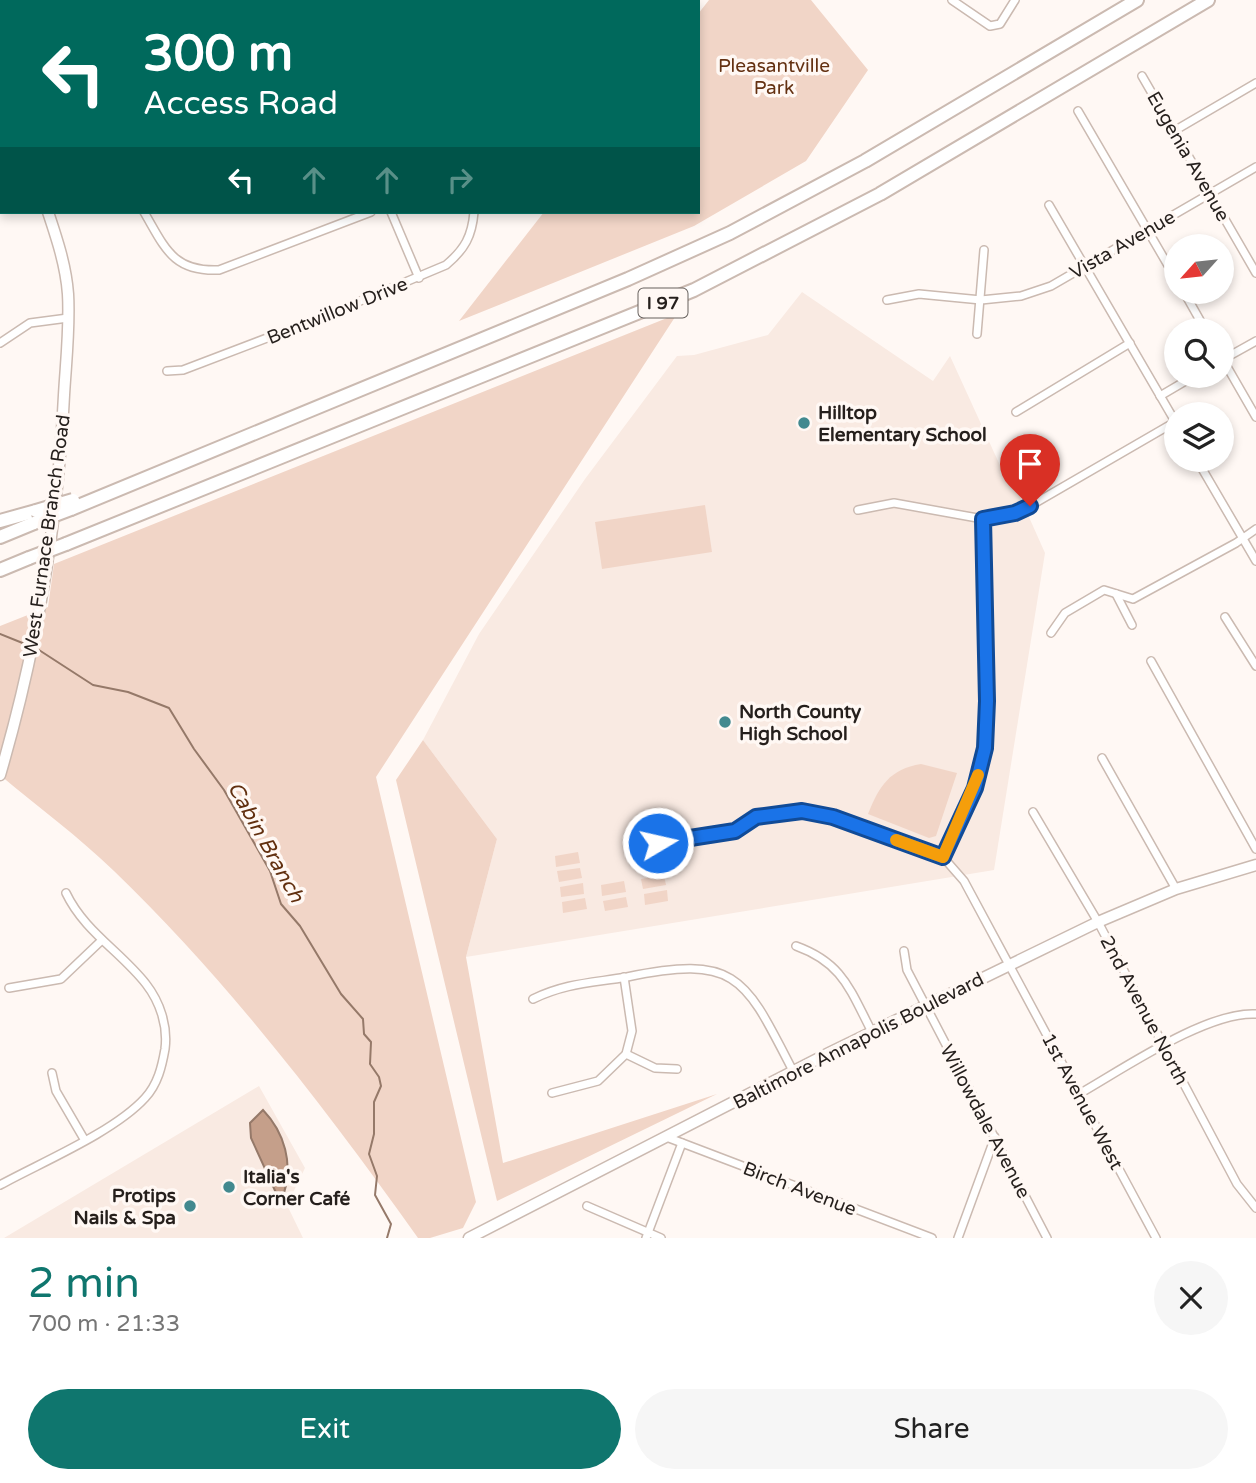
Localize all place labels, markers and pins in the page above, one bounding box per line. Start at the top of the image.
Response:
place label: Hilltop Elementary School [818,402,987,447]
marker: Hilltop Elementary School [796,415,812,431]
pin [1000,434,1060,506]
place label: North County High School [739,701,862,746]
marker: North County High School [717,714,733,730]
place label: Italia's Corner Café [243,1166,351,1210]
marker: Italia's Corner Café [221,1179,237,1195]
place label: Protips Nails & Spa [73,1185,176,1230]
marker: Protips Nails & Spa [182,1198,198,1214]

